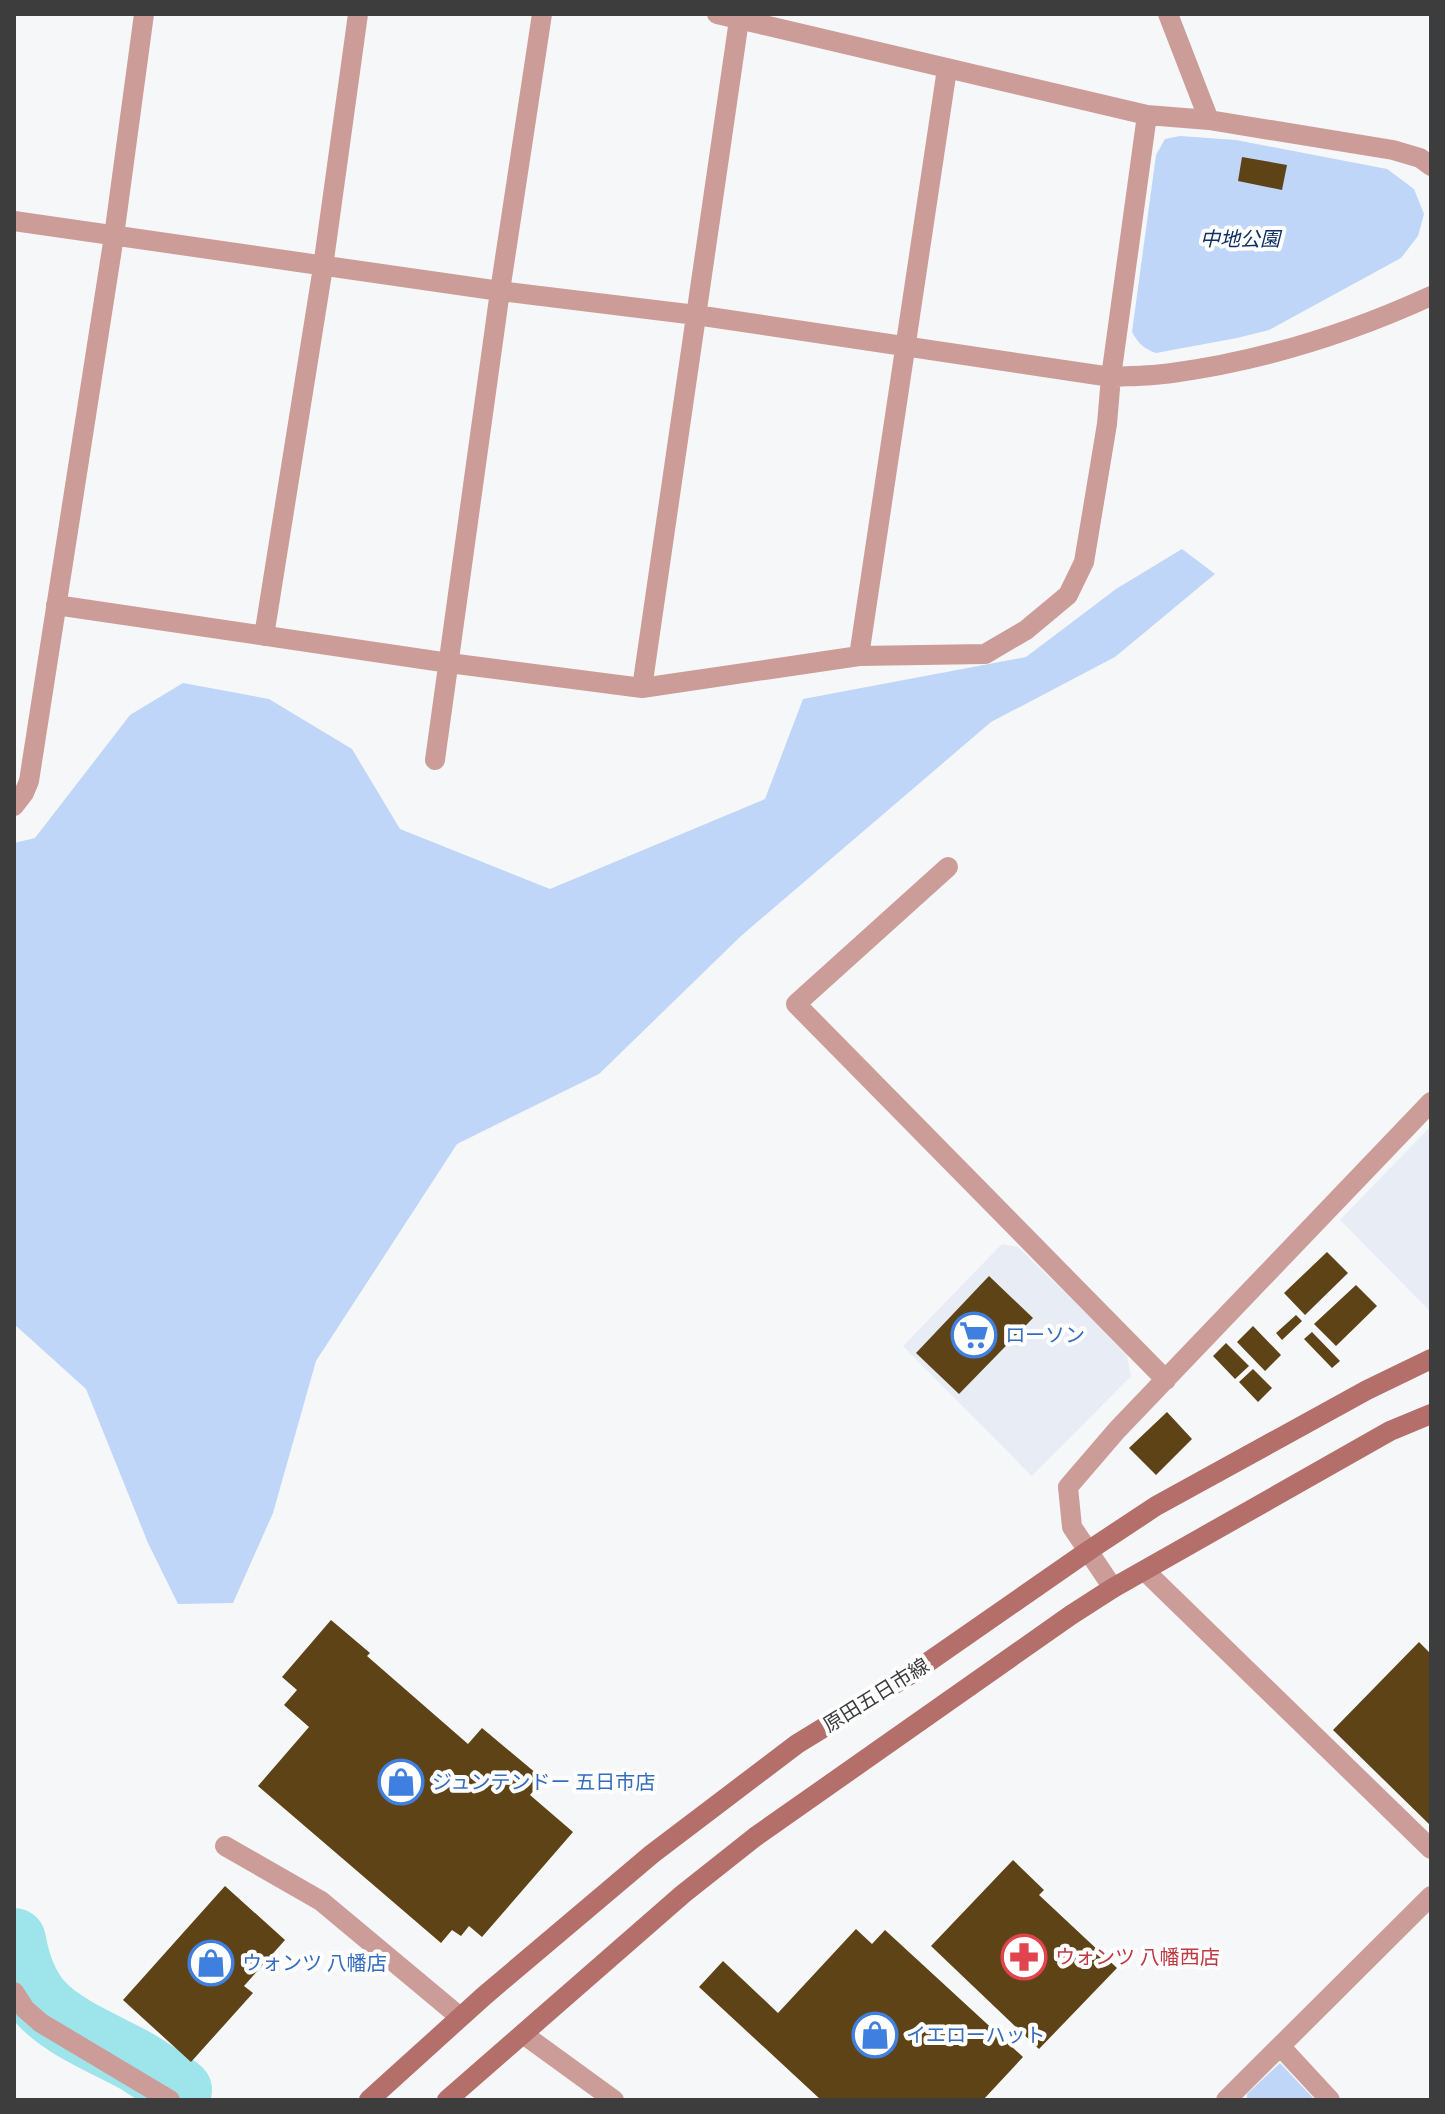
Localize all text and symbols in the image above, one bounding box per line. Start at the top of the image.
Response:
park label: 中地公園 [1200,225,1283,253]
supermarket icon: ローソン [950,1311,998,1359]
place label: ローソン [1005,1321,1085,1349]
street label: 原田五日市線 [818,1651,934,1739]
shop icon: ジュンテンドー 五日市店 [377,1758,425,1806]
place label: ジュンテンドー 五日市店 [432,1768,655,1796]
pharmacy icon: ウォンツ 八幡西店 [1000,1933,1048,1981]
shop icon: ウォンツ 八幡店 [187,1939,235,1987]
place label: ウォンツ 八幡西店 [1055,1943,1220,1971]
place label: ウォンツ 八幡店 [242,1949,387,1977]
shop icon: イエローハット [851,2011,899,2059]
place label: イエローハット [906,2021,1045,2049]

